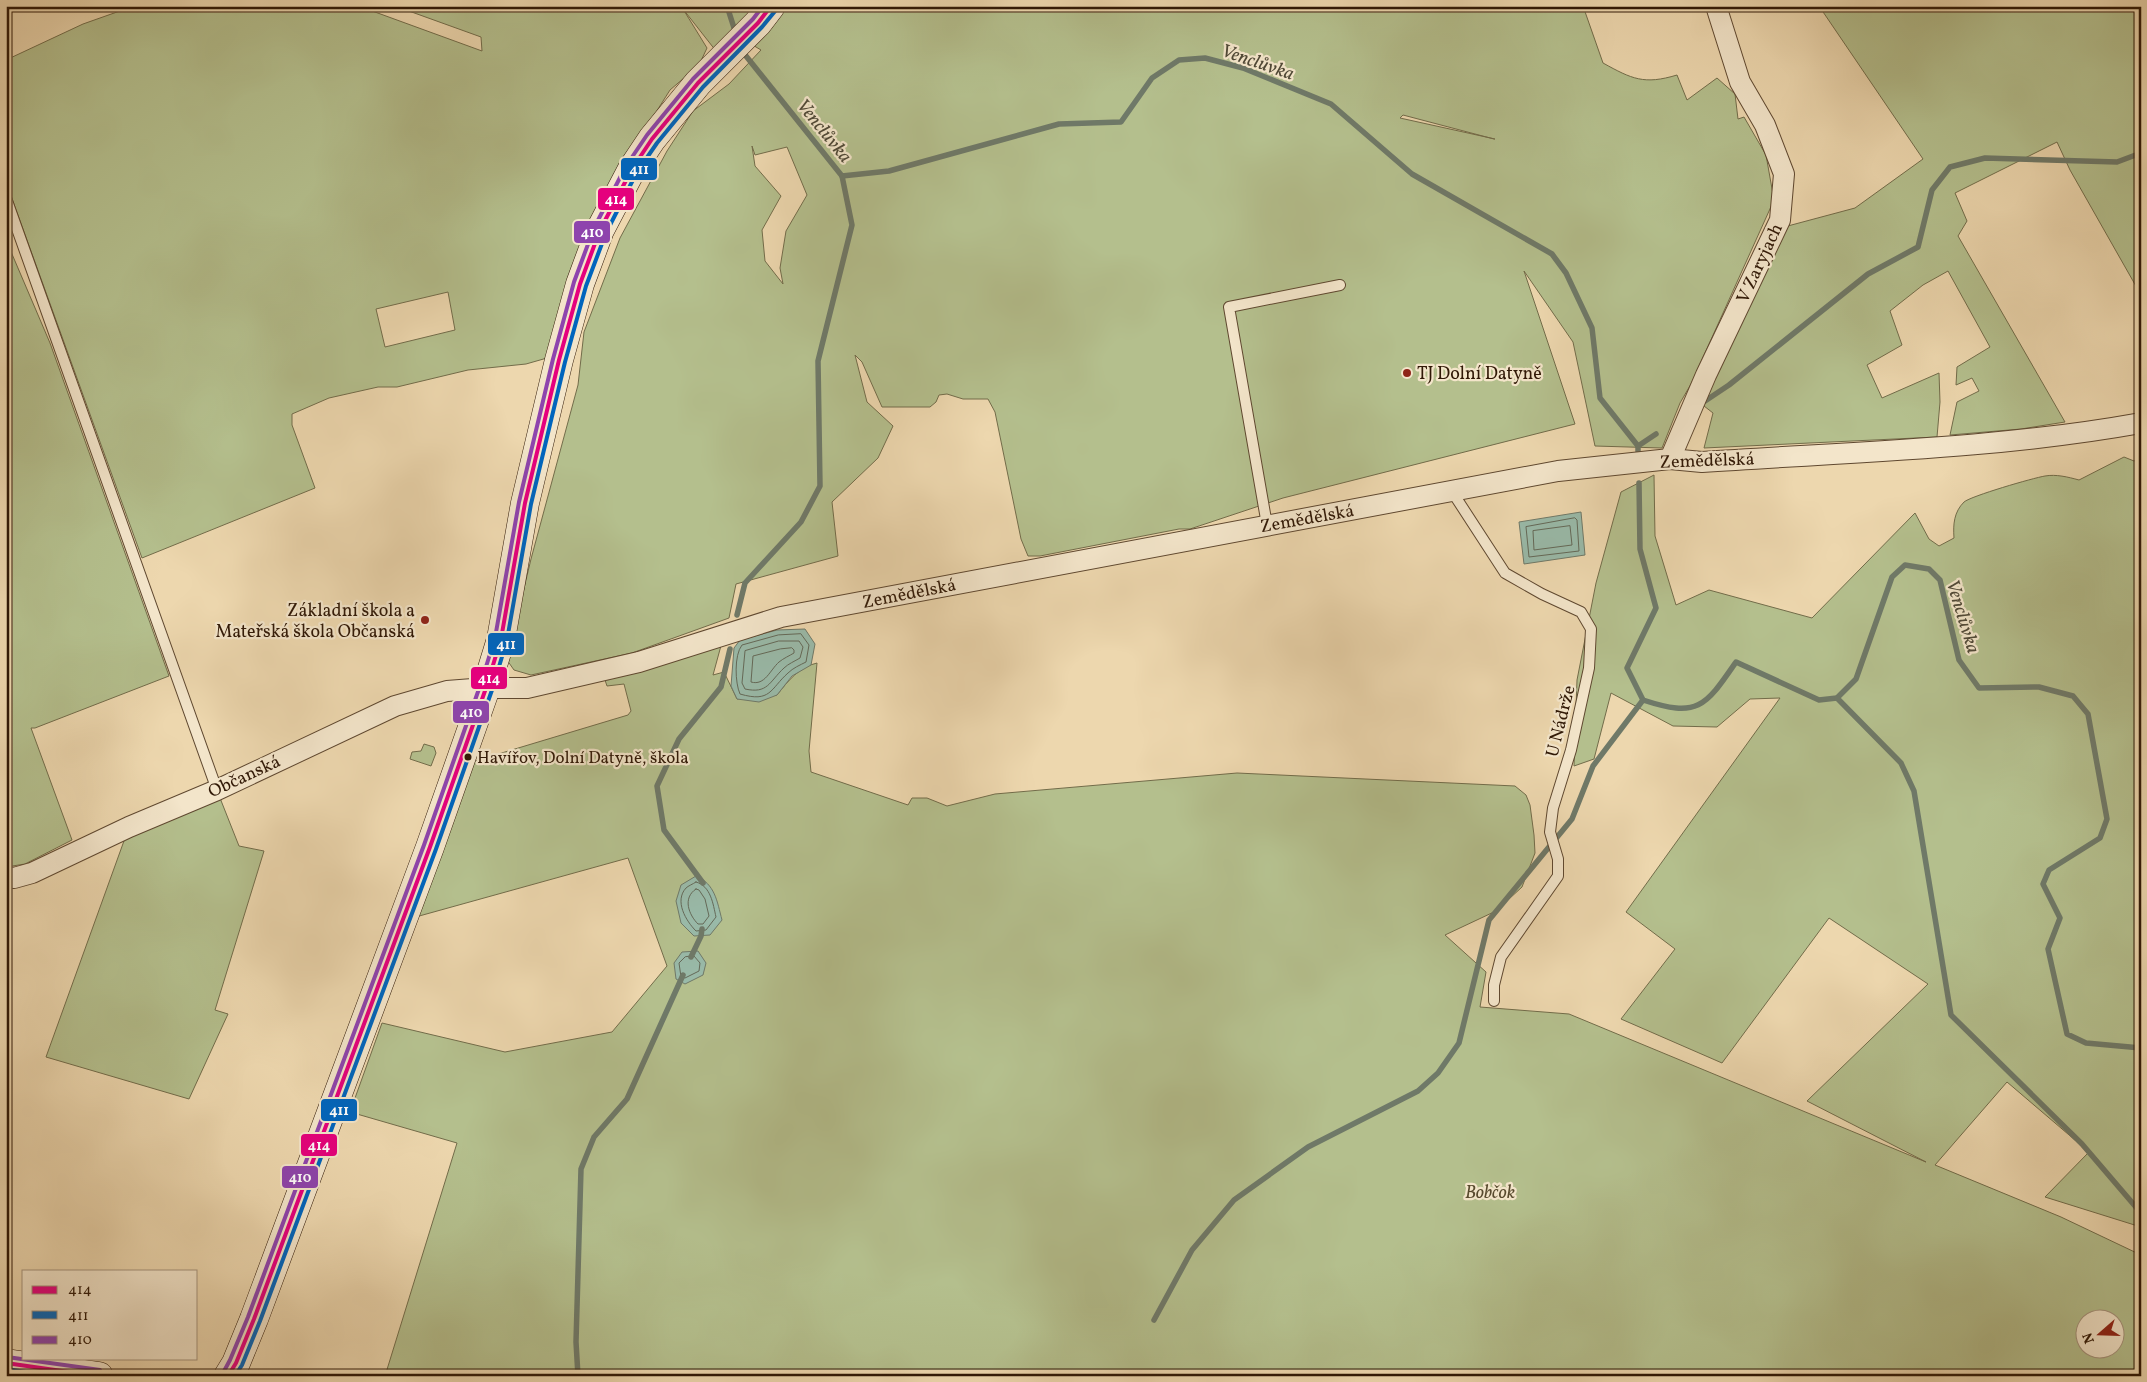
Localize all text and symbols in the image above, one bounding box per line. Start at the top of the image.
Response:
water label: Venclůvka [1217,38,1297,88]
water label: Venclůvka [790,94,857,169]
line badge: 411 [620,157,658,181]
text: 411 [629,161,649,180]
line badge: 414 [597,187,635,211]
text: 414 [605,191,628,210]
street label: V Zaryjach [1731,219,1790,308]
line badge: 410 [573,220,611,244]
text: 410 [581,224,604,243]
place label: TJ Dolní Datyně [1417,362,1542,387]
marker: TJ Dolní Datyně [1401,367,1413,379]
street label: Zemědělská [1659,447,1755,476]
street label: Zemědělská [1258,499,1356,540]
street label: Zemědělská [860,573,958,616]
water label: Venclůvka [1939,577,1986,657]
place label: Základní škola a Mateřská škola Občanská [215,599,415,645]
marker: Základní škola a Mateřská škola Občanská [419,614,431,626]
line badge: 411 [487,632,525,656]
text: 411 [496,636,516,655]
line badge: 414 [470,666,508,690]
text: 414 [478,670,501,689]
street label: U Nádrže [1540,683,1582,760]
line badge: 410 [452,700,490,724]
text: 410 [460,704,483,723]
place label: Havířov, Dolní Datyně, škola [477,747,689,770]
street label: Občanská [204,750,285,805]
marker: Havířov, Dolní Datyně, škola [463,752,473,762]
line badge: 411 [320,1098,358,1122]
text: 411 [329,1102,349,1121]
line badge: 414 [300,1133,338,1157]
text: 414 [308,1137,331,1156]
line badge: 410 [281,1165,319,1189]
text: 410 [289,1169,312,1188]
park label: Bobčok [1465,1181,1515,1206]
legend [22,1270,198,1360]
text: 414 [68,1280,92,1301]
text: 411 [68,1306,89,1327]
north arrow [2074,1310,2124,1360]
text: 410 [68,1330,92,1351]
text: N [2079,1330,2100,1346]

